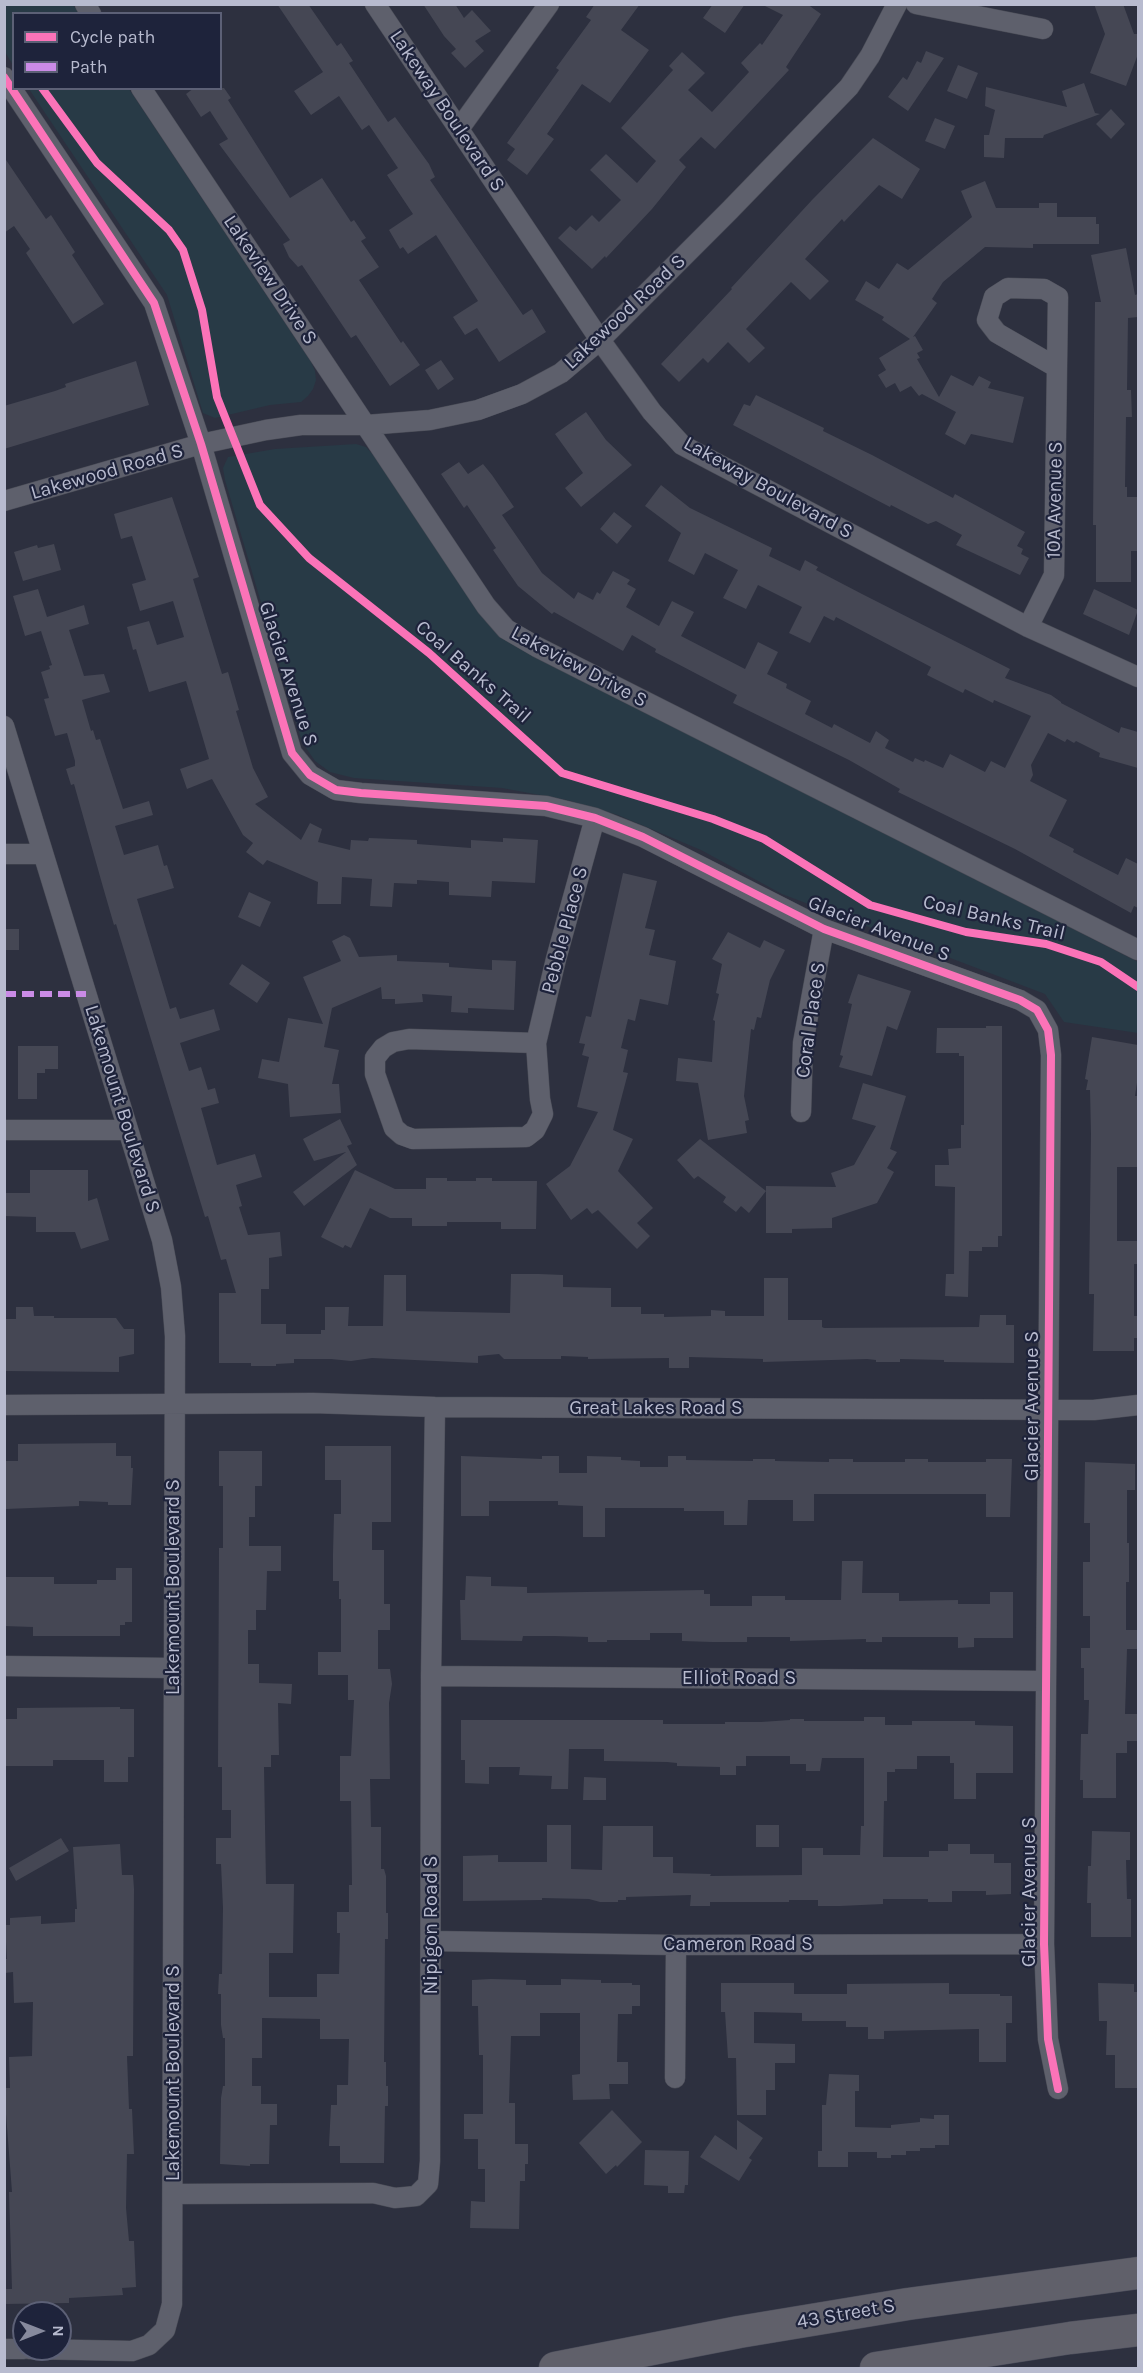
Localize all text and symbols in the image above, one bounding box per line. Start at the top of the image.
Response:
legend [12,12,222,90]
text: Cycle path [70,26,155,48]
street label: Lakeway Boulevard S [384,26,510,196]
text: Path [70,56,108,78]
street label: Lakeview Drive S [218,211,322,349]
street label: Lakewood Road S [559,249,691,375]
street label: Lakeway Boulevard S [679,432,857,544]
street label: Lakewood Road S [28,439,186,505]
street label: 10A Avenue S [1042,441,1068,559]
street label: Glacier Avenue S [253,599,323,749]
street label: Coal Banks Trail [410,615,536,729]
street label: Lakeview Drive S [507,621,651,713]
street label: Pebble Place S [536,864,594,996]
street label: Coal Banks Trail [921,890,1067,946]
street label: Glacier Avenue S [804,891,954,967]
street label: Coral Place S [791,960,831,1080]
street label: Lakemount Boulevard S [79,1002,165,1216]
street label: Glacier Avenue S [1020,1331,1044,1481]
street label: Great Lakes Road S [569,1396,743,1420]
street label: Lakemount Boulevard S [161,1479,185,1695]
street label: Elliot Road S [682,1666,796,1690]
street label: Glacier Avenue S [1017,1817,1041,1967]
street label: Nipigon Road S [419,1855,443,1995]
street label: Cameron Road S [663,1932,813,1956]
street label: Lakemount Boulevard S [161,1965,185,2181]
street label: 43 Street S [795,2294,897,2334]
north arrow [12,2301,72,2361]
text: N [49,2325,68,2337]

